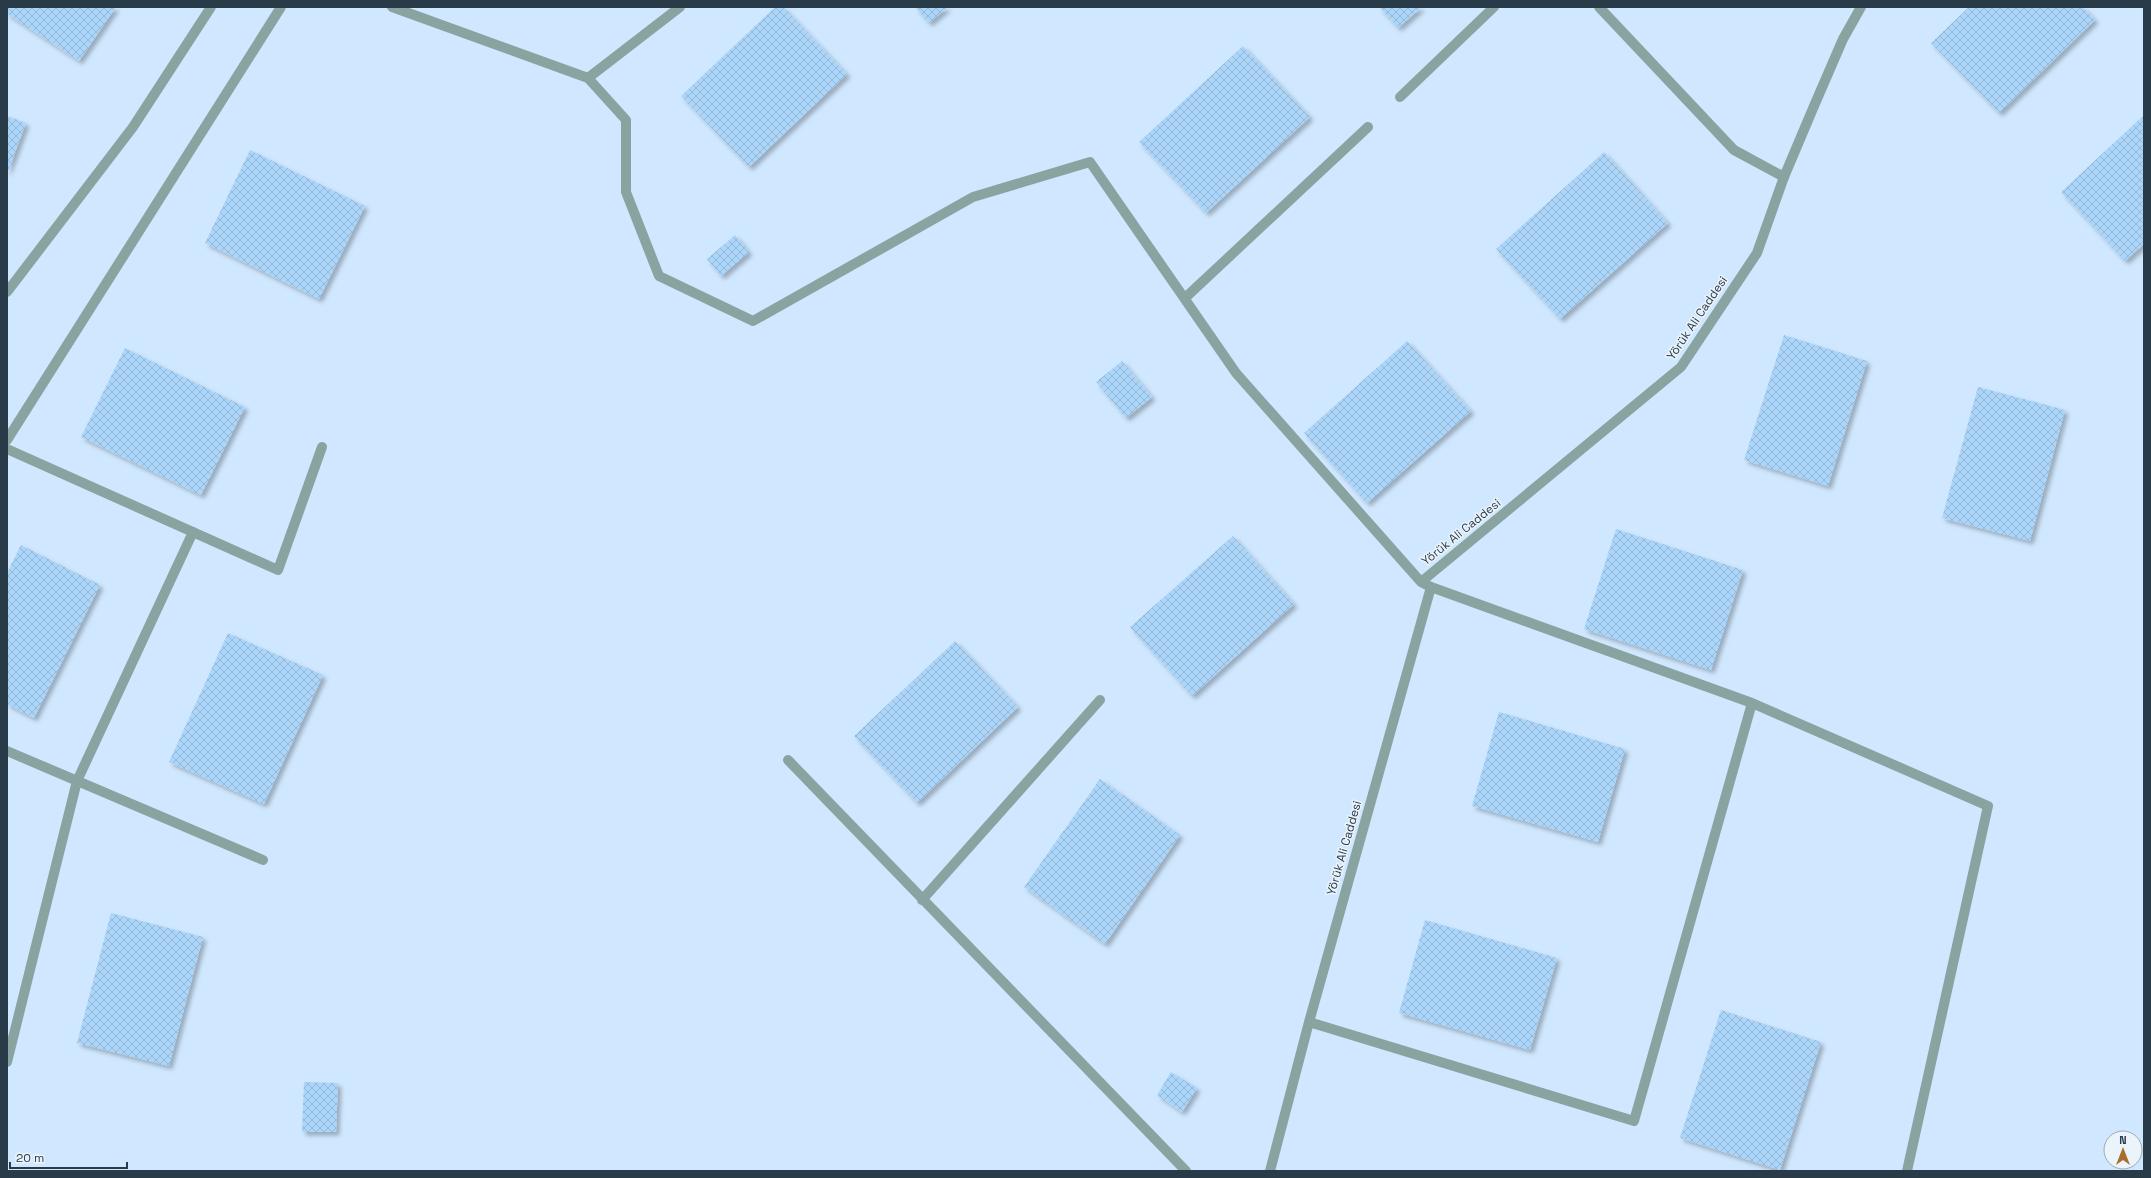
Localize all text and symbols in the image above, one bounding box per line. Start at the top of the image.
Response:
street label: Yörük Ali Caddesi [1663,273,1731,363]
street label: Yörük Ali Caddesi [1418,495,1504,569]
street label: Yörük Ali Caddesi [1323,799,1365,897]
north arrow [2103,1130,2143,1170]
text: N [2119,1133,2127,1147]
scale bar [10,1144,127,1170]
text: 20 m [16,1150,44,1166]

